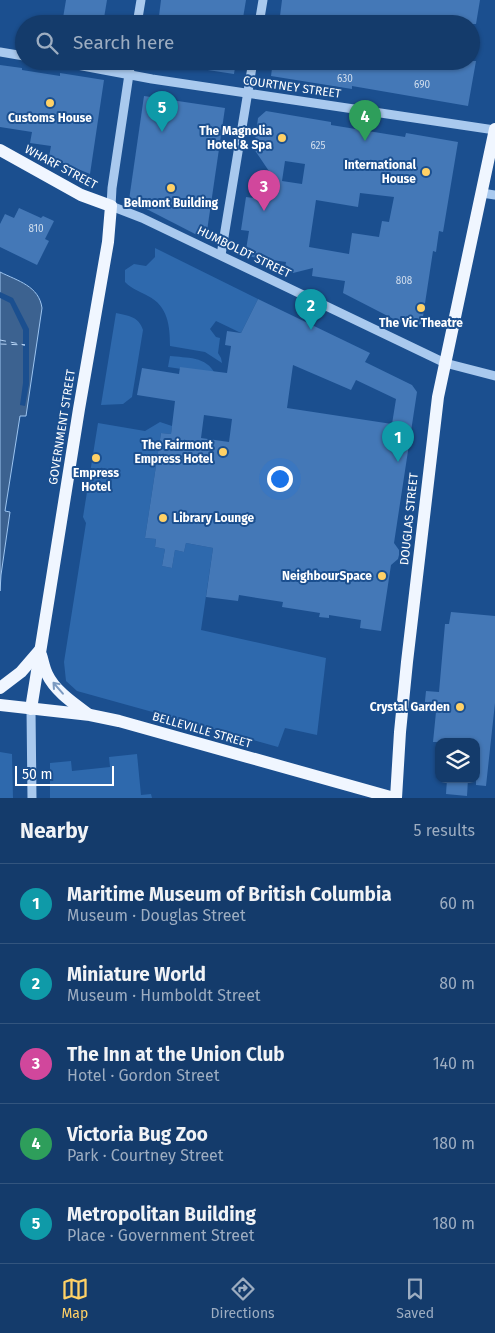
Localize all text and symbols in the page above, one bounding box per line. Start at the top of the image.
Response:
search box [15,15,480,70]
icon: search [33,29,61,57]
text: Search here [73,31,174,54]
street label: COURTNEY STREET [242,73,343,101]
house number: 630 [337,73,353,85]
house number: 690 [414,79,430,91]
pin: 5 [146,91,178,132]
marker: Customs House [44,97,56,109]
pin: 4 [349,100,381,141]
place label: Customs House [8,111,92,125]
place label: The Magnolia Hotel & Spa [199,124,272,152]
marker: The Magnolia Hotel & Spa [276,132,288,144]
house number: 625 [310,140,326,152]
street label: WHARF STREET [22,142,100,192]
place label: International House [344,158,416,186]
marker: International House [420,166,432,178]
pin: 3 [248,170,280,211]
marker: Belmont Building [165,182,177,194]
place label: Belmont Building [124,196,219,210]
house number: 810 [28,223,44,235]
street label: HUMBOLDT STREET [195,223,294,281]
house number: 808 [396,275,413,287]
pin: 2 [295,289,327,330]
marker: The Vic Theatre [415,302,427,314]
place label: The Vic Theatre [379,316,463,330]
street label: GOVERNMENT STREET [46,368,78,486]
pin: 1 [382,421,414,462]
place label: The Fairmont Empress Hotel [134,438,213,466]
marker: The Fairmont Empress Hotel [217,446,229,458]
marker: Empress Hotel [90,452,102,464]
place label: Empress Hotel [73,466,119,494]
your location [267,466,293,492]
street label: DOUGLAS STREET [397,471,421,566]
place label: Library Lounge [173,511,255,525]
marker: Library Lounge [157,512,169,524]
place label: NeighbourSpace [282,569,372,583]
marker: NeighbourSpace [376,570,388,582]
one-way arrow [52,681,63,694]
place label: Crystal Garden [370,700,450,714]
marker: Crystal Garden [454,701,466,713]
street label: BELLEVILLE STREET [151,709,254,751]
map controls [435,738,480,783]
button: layers [435,738,480,783]
scale bar [15,763,114,786]
text: 50 m [22,766,53,783]
text: Nearby [20,818,88,844]
text: 5 results [414,821,475,840]
text: Maritime Museum of British Columbia [67,883,392,906]
text: 1 [32,894,40,913]
text: 60 m [440,894,475,913]
text: Museum · Douglas Street [67,906,246,925]
text: Miniature World [67,963,206,986]
text: 2 [32,974,40,993]
text: 80 m [439,974,475,993]
text: Museum · Humboldt Street [67,986,261,1005]
text: The Inn at the Union Club [67,1043,285,1066]
text: 3 [32,1054,40,1073]
text: 140 m [433,1054,475,1073]
text: Hotel · Gordon Street [67,1066,220,1085]
text: Victoria Bug Zoo [67,1123,208,1146]
text: 4 [31,1134,41,1153]
text: 180 m [432,1134,475,1153]
text: Park · Courtney Street [67,1146,224,1165]
text: Metropolitan Building [67,1203,256,1226]
text: 5 [32,1214,40,1233]
text: 180 m [432,1214,475,1233]
text: Place · Government Street [67,1226,255,1245]
tab: Map [61,1275,89,1322]
tab: Directions [210,1275,275,1322]
tab: Saved [396,1275,434,1322]

